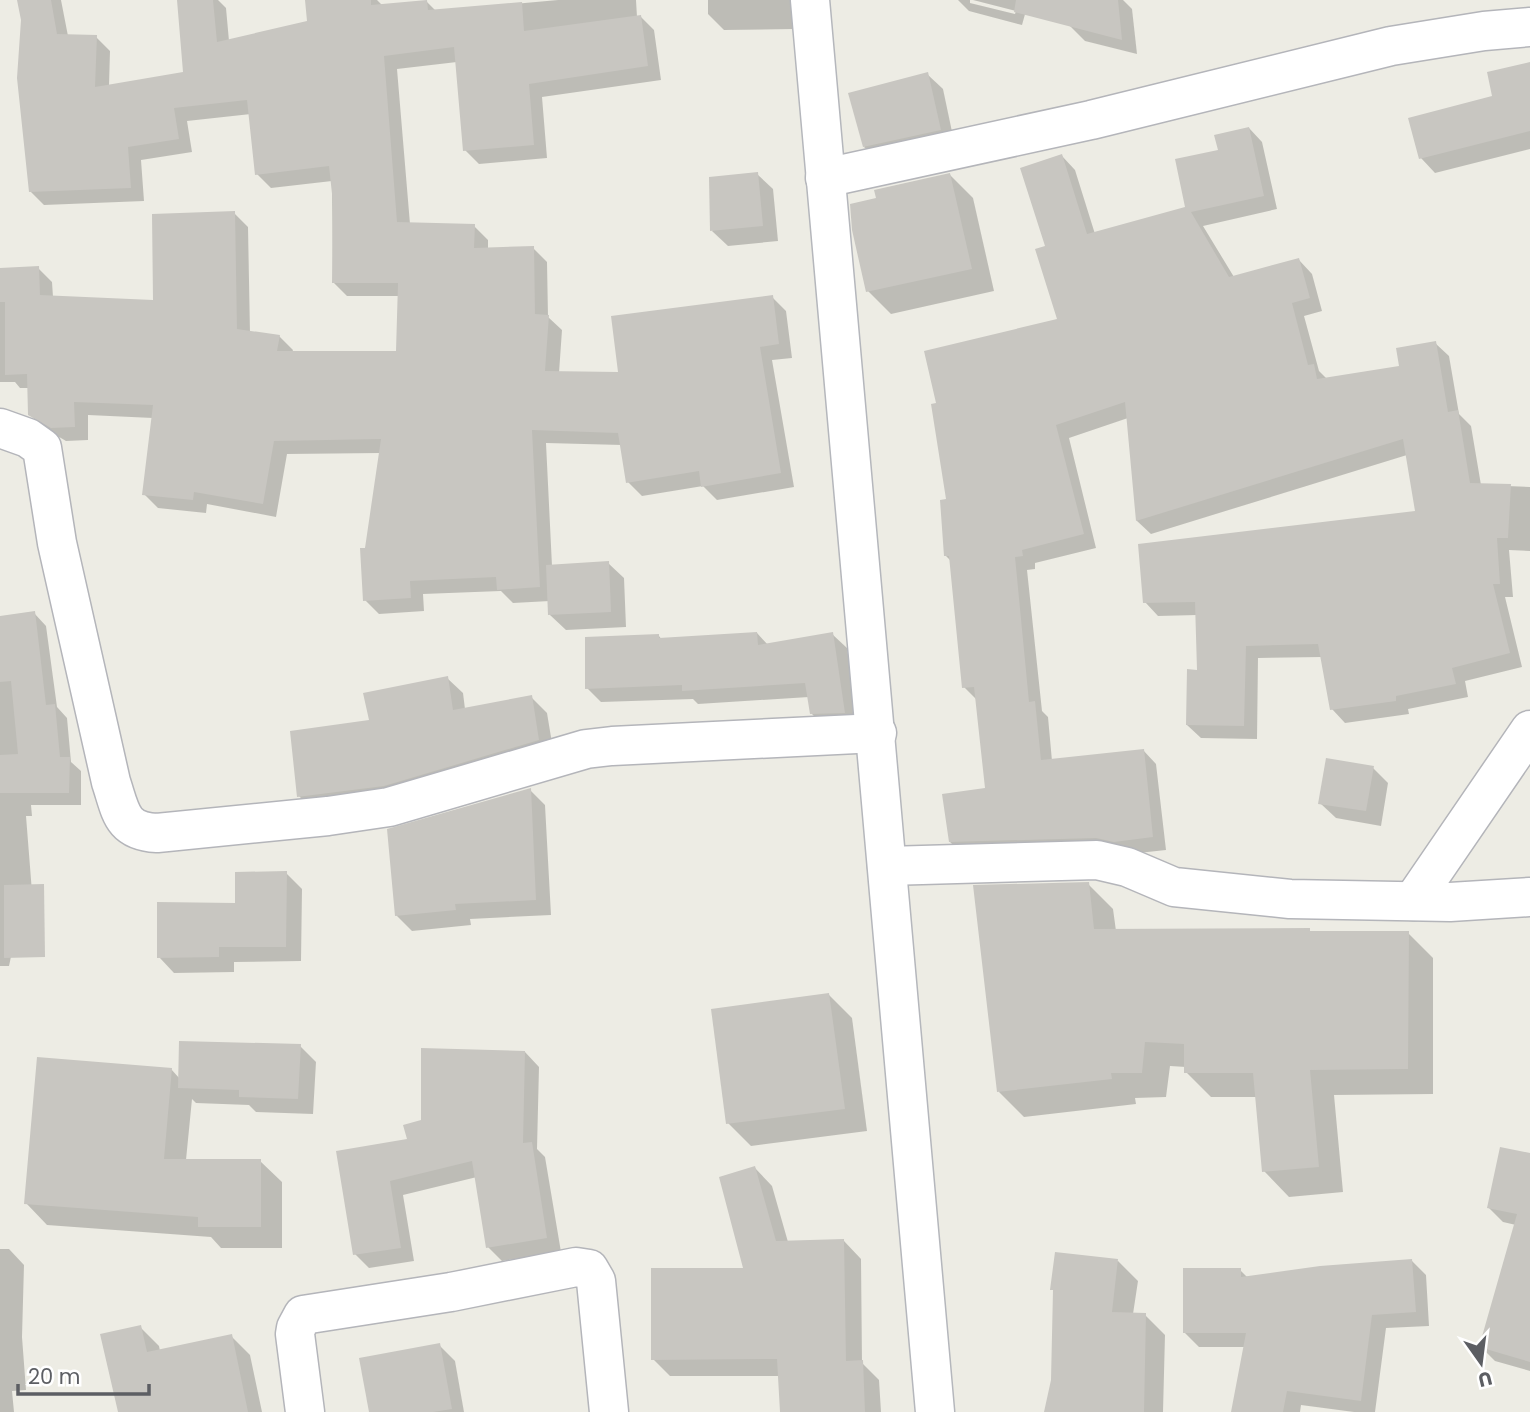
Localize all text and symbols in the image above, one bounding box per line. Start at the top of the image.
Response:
north arrow [1446,1328,1516,1398]
scale bar [18,1352,149,1396]
text: 20 m [28,1362,81,1391]
text: U [1475,1364,1495,1394]

